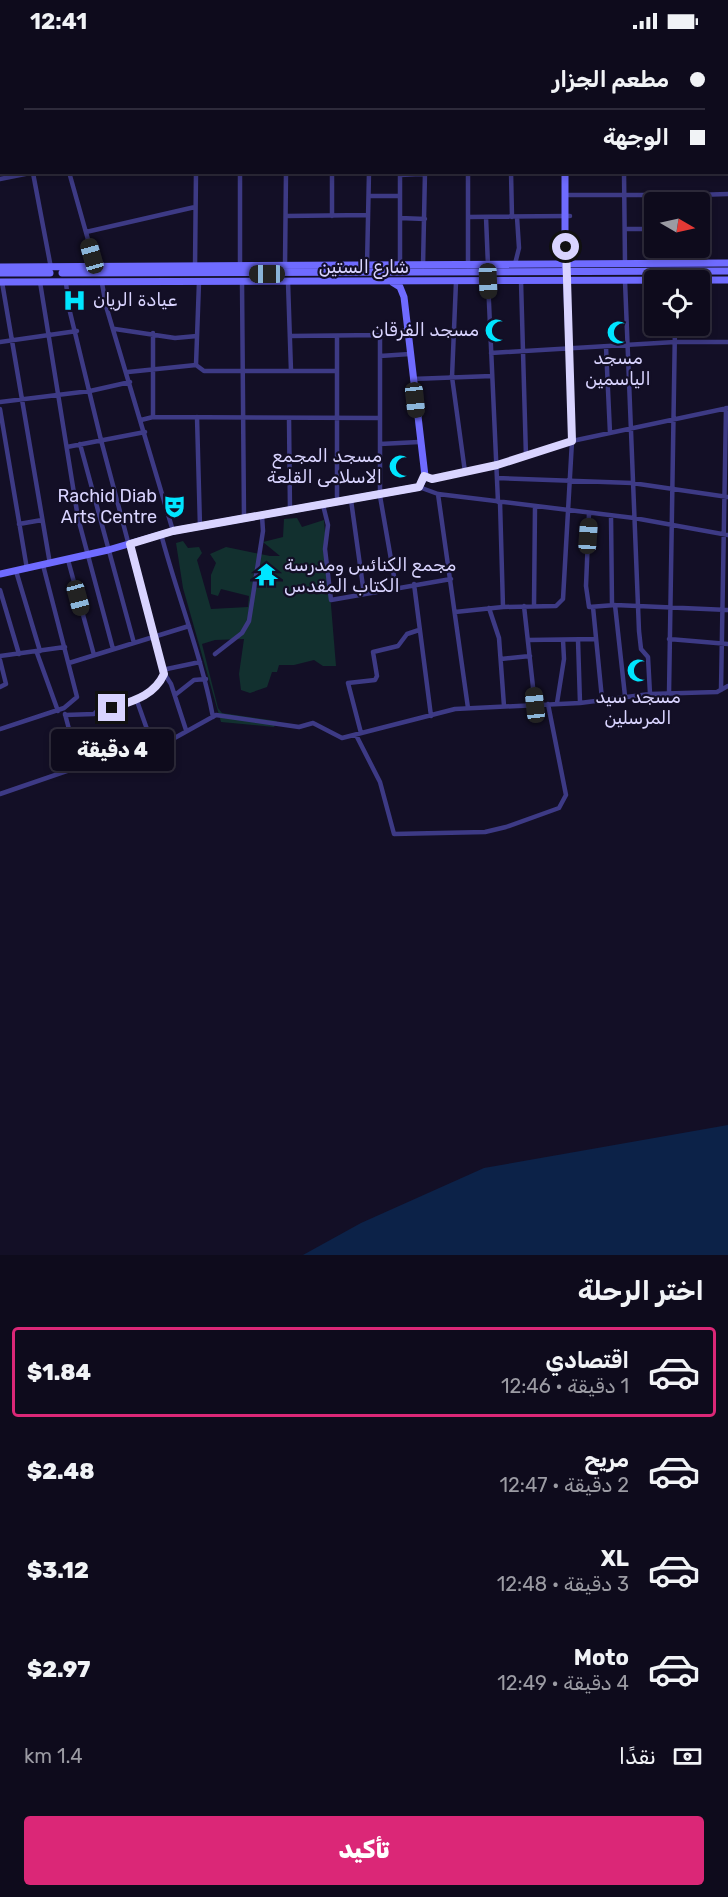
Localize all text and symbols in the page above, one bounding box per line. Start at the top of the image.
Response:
text: 12:41 [30,8,87,35]
text: مطعم الجزار [552,66,669,93]
text: الوجهة [603,124,669,151]
north arrow [644,192,710,258]
map controls [644,192,710,336]
route start [552,233,579,260]
car [78,236,106,276]
street label: شارع الستين [319,256,409,279]
car [478,263,498,299]
car [249,265,285,283]
button: locate [644,270,710,336]
hospital icon: عيادة الريان [62,287,88,313]
place label: عيادة الريان [93,289,177,311]
mosque icon: مسجد الفرقان [484,317,510,343]
place label: مسجد الفرقان [372,319,479,341]
mosque icon: مسجد الياسمين [605,319,631,345]
place label: مسجد الياسمين [585,347,651,390]
car [404,381,426,419]
place label: مسجد المجمع الاسلامى القلعة [267,445,382,488]
mosque icon: مسجد المجمع الاسلامى القلعة [387,453,413,479]
place label: Rachid Diab Arts Centre [57,485,157,528]
theatre icon: Rachid Diab Arts Centre [162,493,188,519]
car [578,517,598,555]
place label: مجمع الكنائس ومدرسة الكتاب المقدس [284,554,456,597]
temple icon: مجمع الكنائس ومدرسة الكتاب المقدس [253,562,279,588]
car [65,578,91,618]
mosque icon: مسجد سيد المرسلين [625,658,651,684]
car [524,686,546,724]
place label: مسجد سيد المرسلين [595,686,681,729]
route end [98,694,125,721]
callout: 4 دقيقة [51,729,174,771]
text: 4 دقيقة [77,738,148,762]
text: اختر الرحلة [578,1275,704,1307]
icon: car [647,1345,701,1399]
text: اقتصادي [546,1347,629,1374]
text: $1.84 [27,1359,91,1386]
text: 1 دقيقة · 12:46 [501,1374,629,1398]
icon: car [647,1444,701,1498]
text: مريح [584,1446,629,1473]
text: $2.48 [27,1458,94,1485]
text: 2 دقيقة · 12:47 [500,1473,629,1497]
icon: car [647,1543,701,1597]
text: XL [601,1545,629,1572]
text: $3.12 [27,1557,89,1584]
text: 3 دقيقة · 12:48 [497,1572,629,1596]
icon: car [647,1642,701,1696]
text: Moto [574,1644,629,1671]
text: $2.97 [27,1656,91,1683]
text: 4 دقيقة · 12:49 [497,1671,629,1695]
icon: cash [671,1740,704,1773]
text: نقدًا [619,1743,656,1770]
text: 1.4 km [24,1744,83,1768]
button: تأكيد [24,1816,704,1885]

